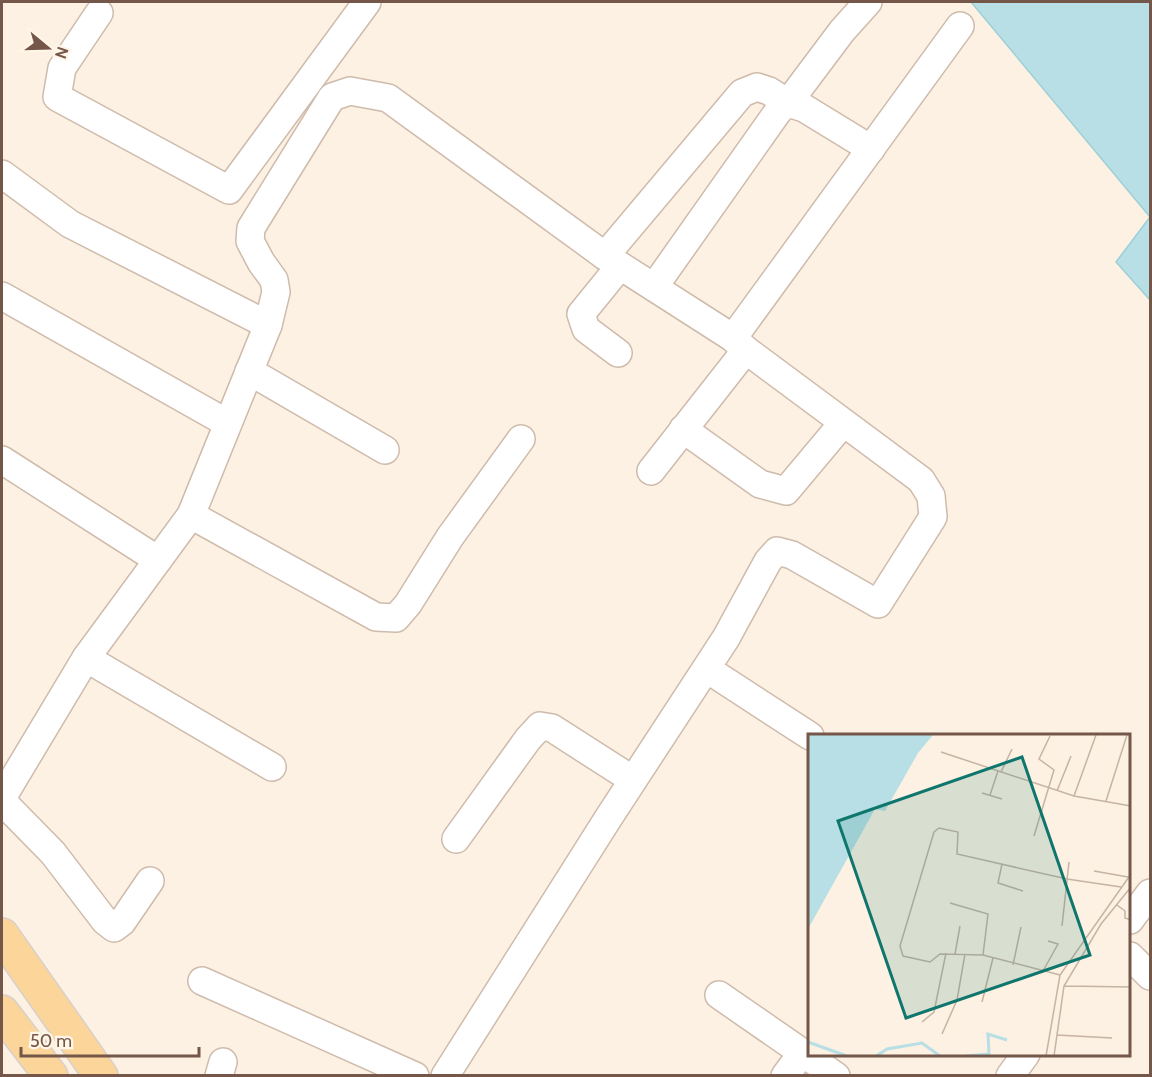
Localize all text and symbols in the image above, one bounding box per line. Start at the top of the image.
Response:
north arrow [18,18,78,78]
text: N [51,44,73,61]
inset map [808,734,1131,1056]
scale bar [21,1020,200,1058]
text: 50 m [30,1030,72,1052]

